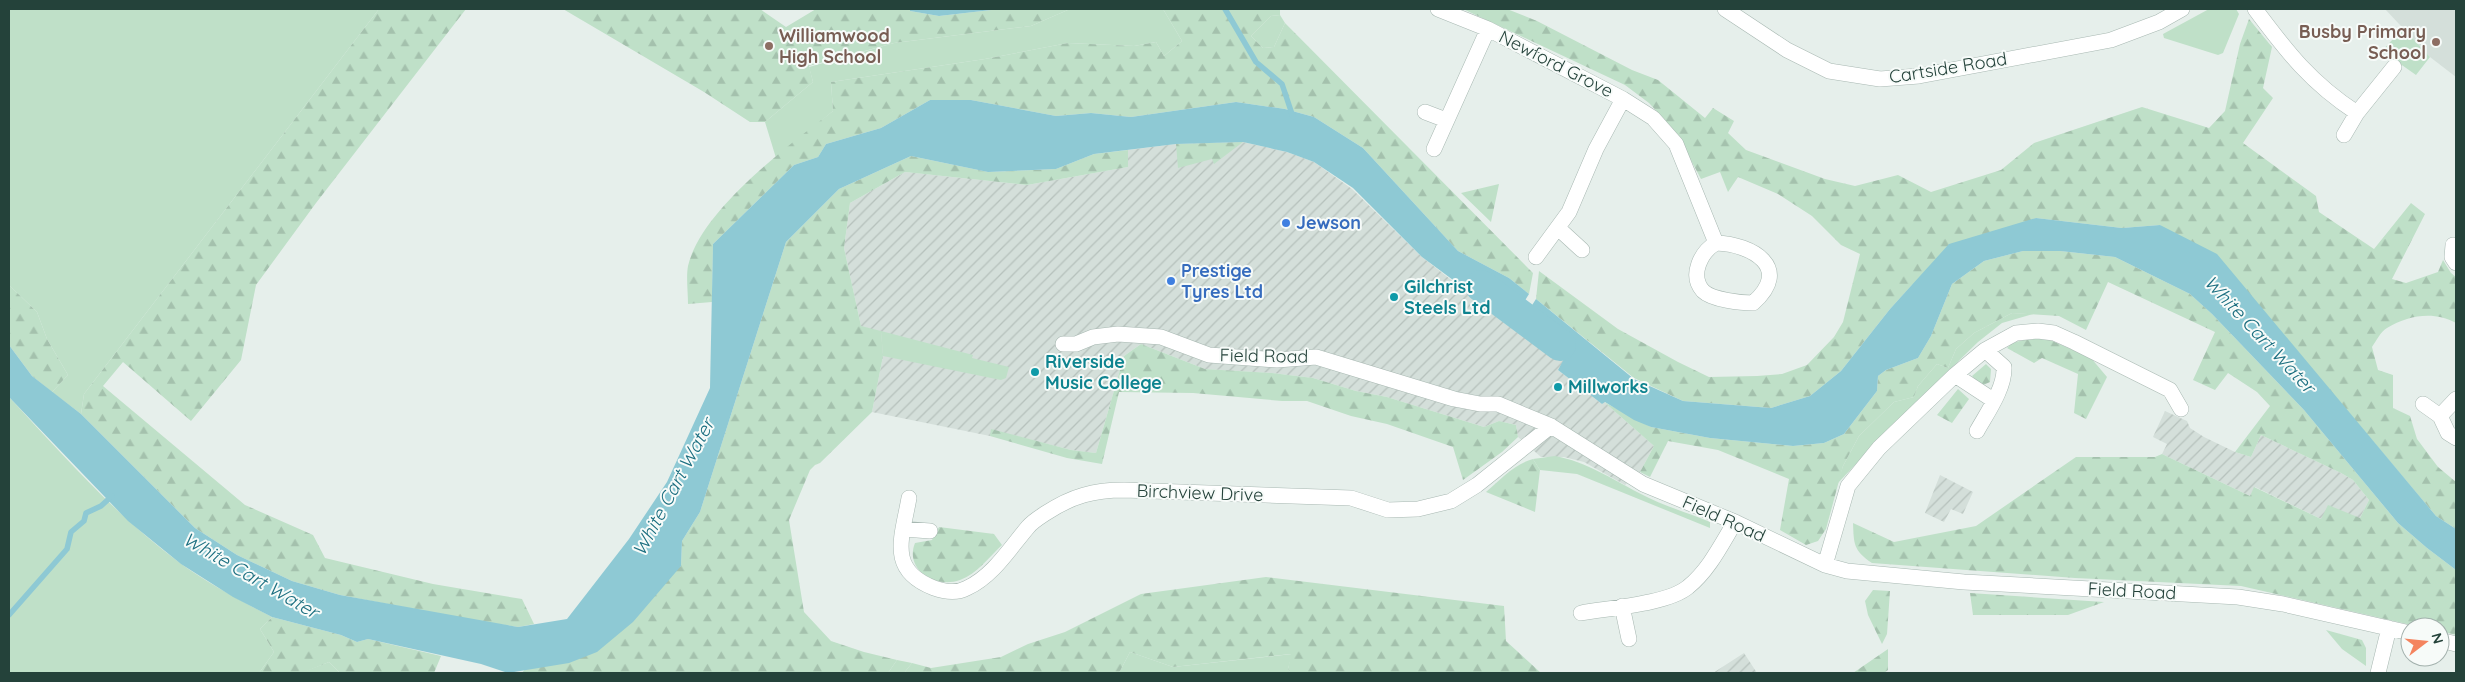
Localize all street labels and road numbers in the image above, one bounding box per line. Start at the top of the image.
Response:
street label: Newford Grove [1495,25,1617,102]
street label: Cartside Road [1887,47,2008,88]
street label: Field Road [1219,343,1309,368]
street label: Birchview Drive [1136,479,1264,506]
street label: Field Road [1679,490,1769,547]
street label: Field Road [2087,577,2177,604]

